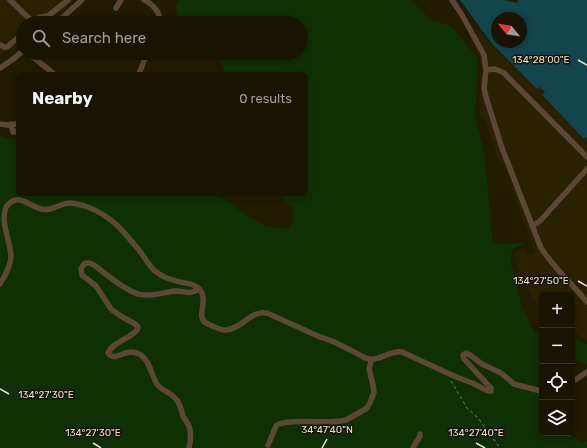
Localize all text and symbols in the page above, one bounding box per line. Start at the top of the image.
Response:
north arrow [491,12,527,48]
search box [16,16,308,60]
icon: search [30,27,52,49]
text: Search here [62,29,146,47]
text: 134°28'00"E [512,54,570,66]
text: Nearby [32,88,93,108]
text: 0 results [239,91,292,106]
text: 134°27'50"E [513,275,569,287]
map controls [539,292,575,436]
button: + [539,292,575,328]
button: − [539,328,575,364]
button: locate [539,364,575,400]
text: 134°27'30"E [18,389,74,401]
button: layers [539,400,575,436]
text: 34°47'40"N [301,424,353,436]
text: 134°27'30"E [65,427,121,439]
text: 134°27'40"E [448,427,504,439]

